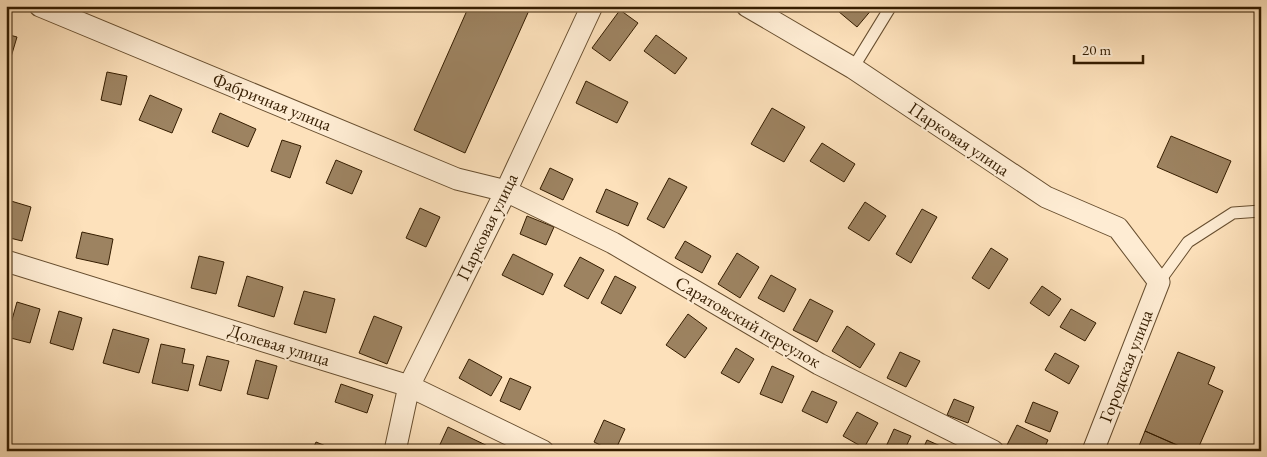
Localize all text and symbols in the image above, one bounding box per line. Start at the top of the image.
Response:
scale bar [1074,32,1143,64]
text: 20 m [1082,40,1111,59]
street label: Фабричная улица [209,67,336,136]
street label: Парковая улица [904,96,1015,181]
street label: Парковая улица [451,168,523,284]
street label: Саратовский переулок [671,271,826,373]
street label: Городская улица [1094,305,1158,425]
street label: Долевая улица [225,318,334,371]

